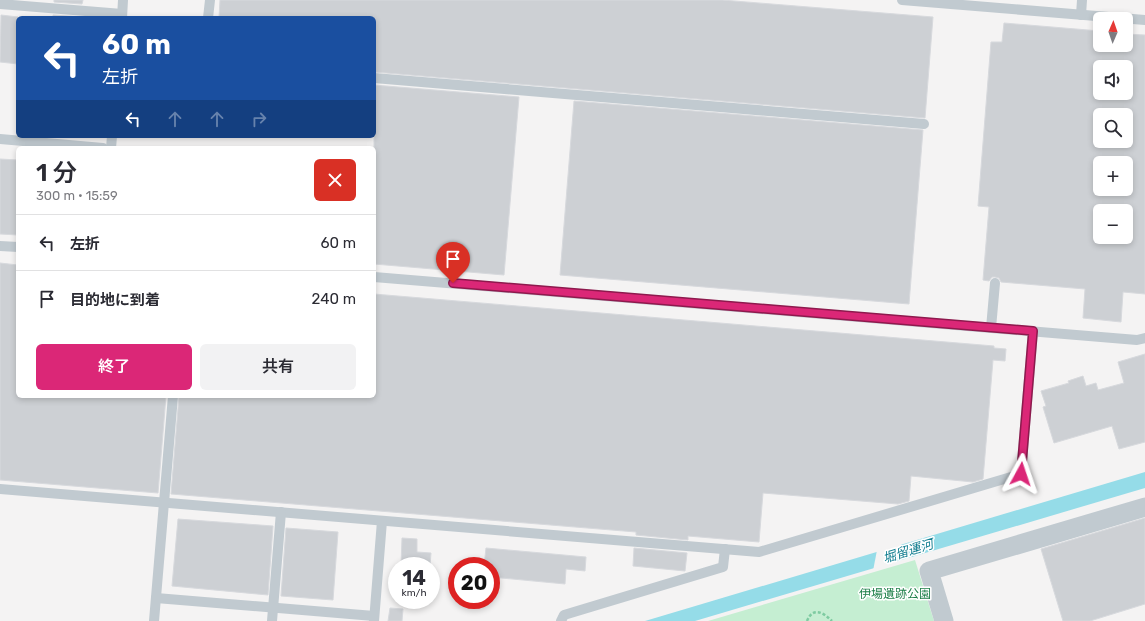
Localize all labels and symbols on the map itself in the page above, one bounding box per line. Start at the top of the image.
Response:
north arrow [1093,12,1133,52]
pin [436,242,470,283]
position arrow [1000,453,1042,495]
water label: 堀留運河 [881,535,938,566]
speed limit sign: 20 [448,557,500,609]
park label: 伊場遺跡公園 [859,587,931,601]

